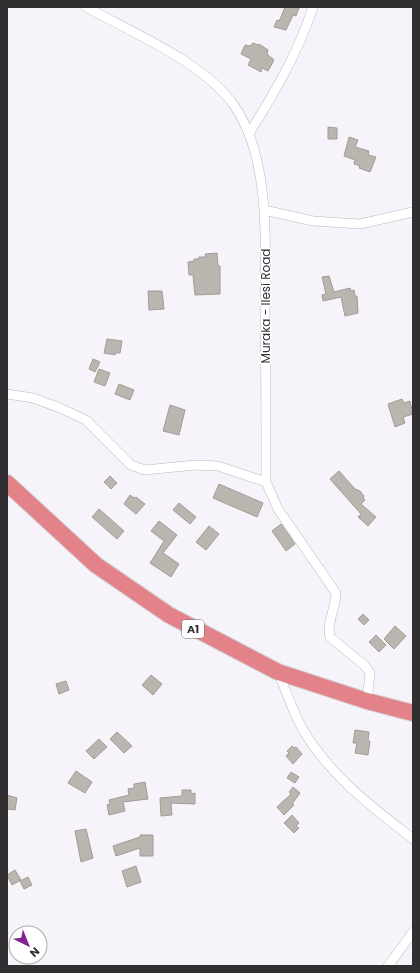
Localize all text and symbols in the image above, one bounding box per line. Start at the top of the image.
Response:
street label: Muraka - Ilesi Road [257,249,274,363]
road number: A1 [182,620,204,638]
north arrow [8,925,48,965]
text: N [26,944,43,961]

